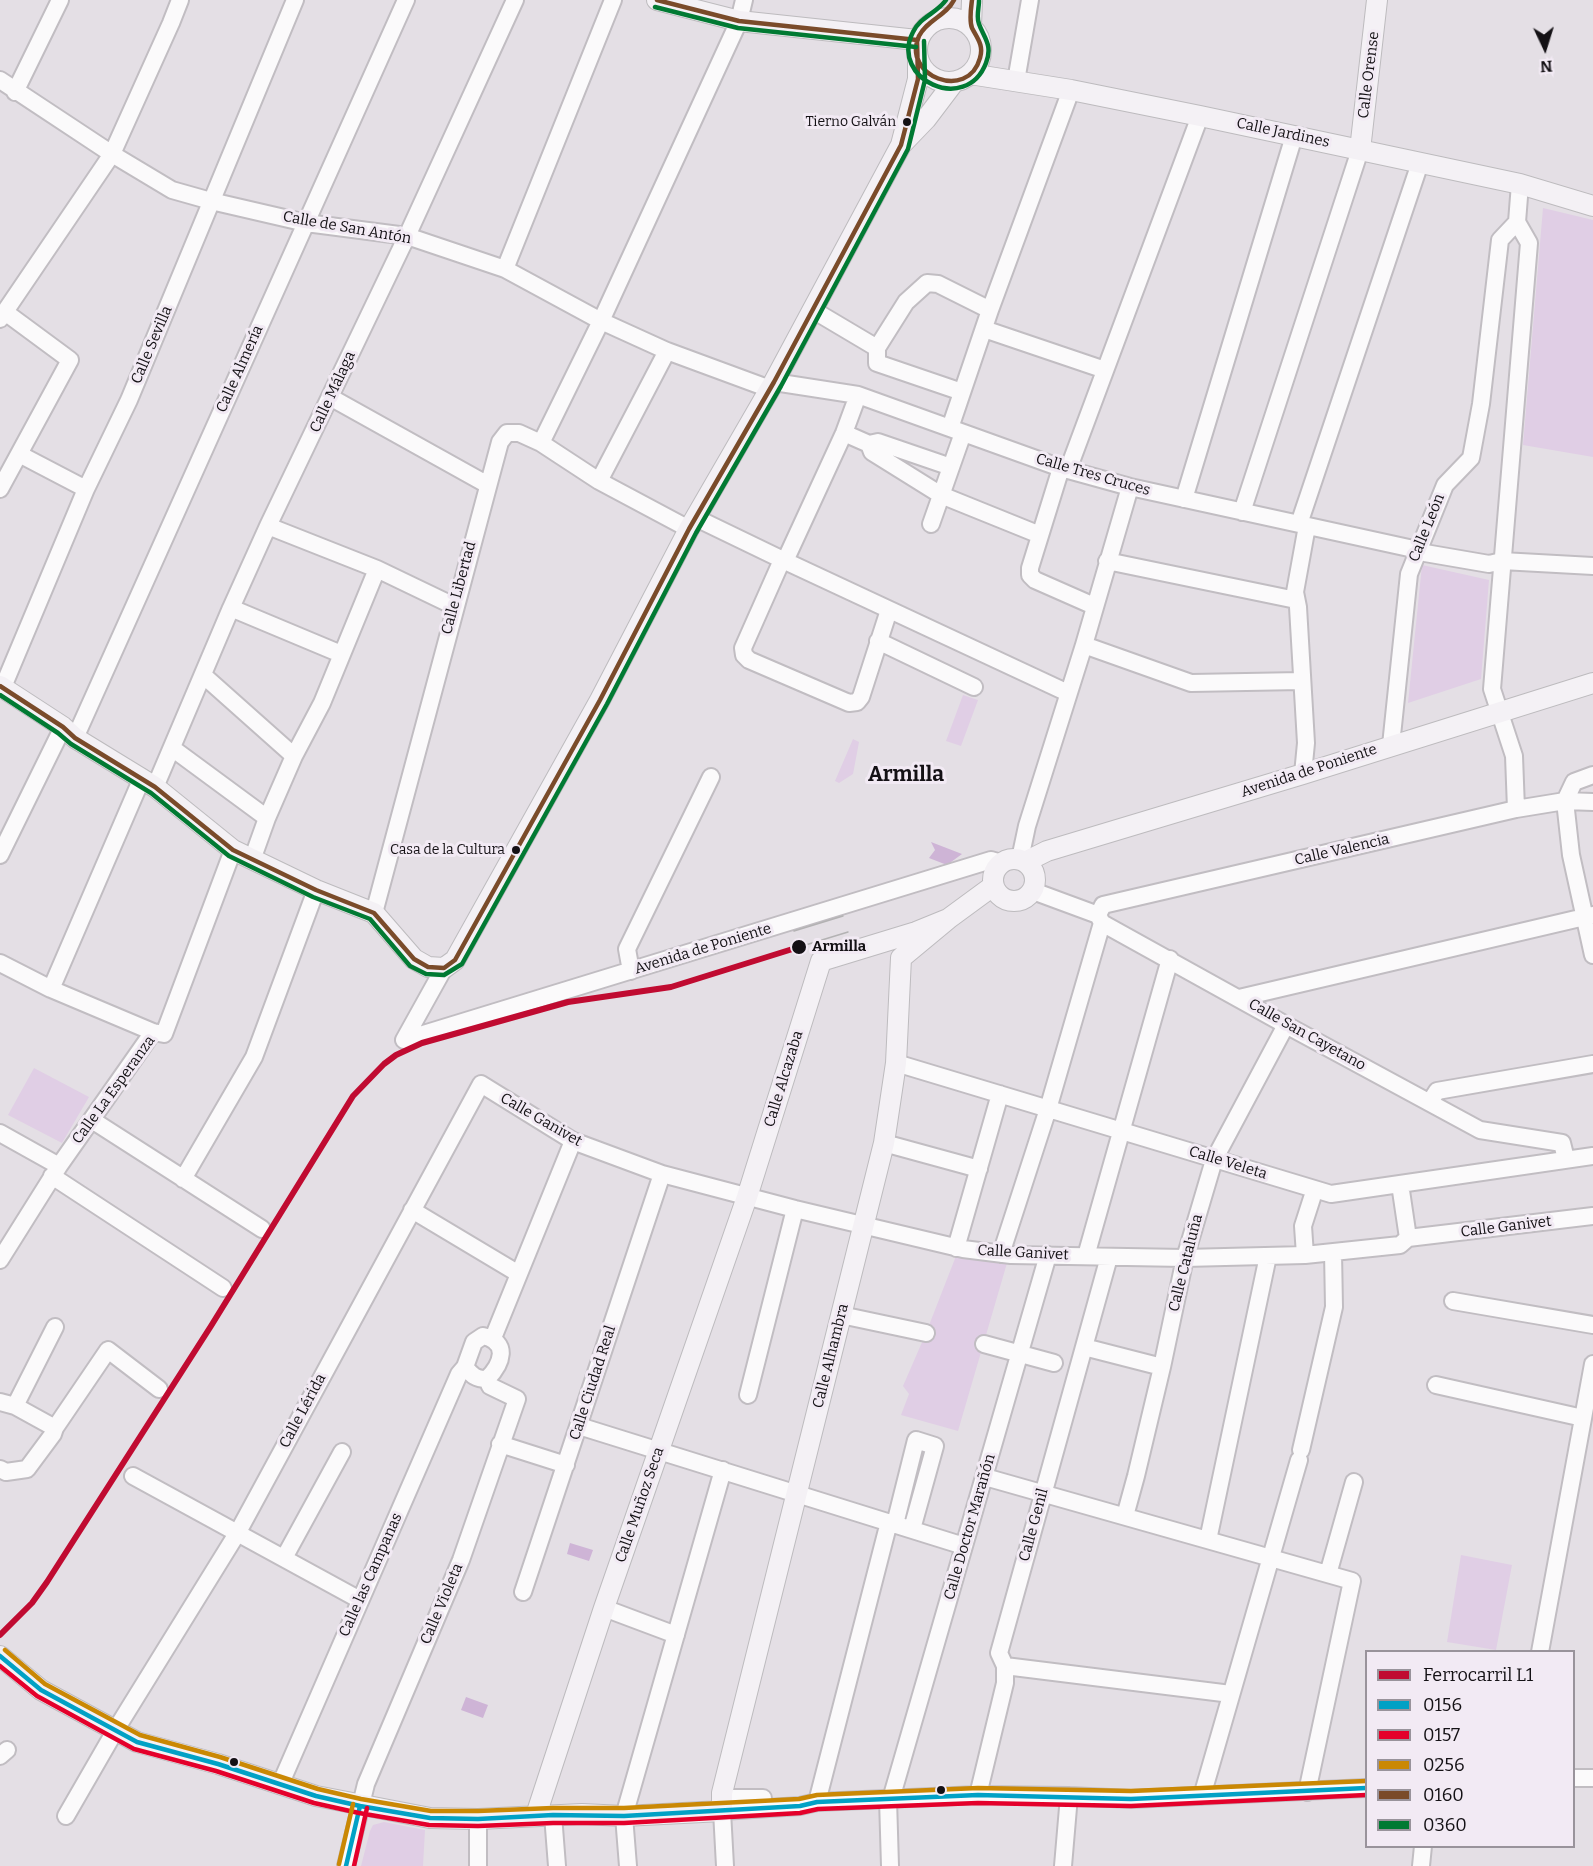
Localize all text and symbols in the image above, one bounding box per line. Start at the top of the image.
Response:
north arrow [1515,18,1575,78]
street label: Calle Orense [1355,30,1383,120]
text: N [1539,57,1553,76]
place label: Tierno Galván [805,114,896,130]
street label: Calle Jardines [1235,114,1331,152]
marker: Tierno Galván [901,116,913,128]
street label: Calle de San Antón [281,208,413,248]
street label: Calle Sevilla [127,303,177,387]
street label: Calle Almería [213,323,267,415]
street label: Calle Málaga [306,349,360,435]
street label: Calle Tres Cruces [1034,450,1152,500]
street label: Calle León [1405,491,1449,565]
street label: Calle Libertad [438,539,480,637]
street label: Avenida de Poniente [1239,740,1379,802]
district label: Armilla [868,762,944,788]
street label: Calle Valencia [1293,830,1391,870]
place label: Casa de la Cultura [390,842,505,858]
marker: Casa de la Cultura [510,844,522,856]
street label: Avenida de Poniente [632,920,774,978]
marker: Armilla [790,938,808,956]
place label: Armilla [812,938,866,956]
street label: Calle San Cayetano [1245,995,1369,1075]
street label: Calle Alcazaba [761,1029,807,1129]
street label: Calle La Esperanza [69,1032,159,1148]
street label: Calle Ganivet [497,1089,585,1151]
street label: Calle Veleta [1187,1143,1269,1183]
street label: Calle Cataluña [1165,1212,1207,1314]
street label: Calle Ganivet [1460,1212,1552,1242]
street label: Calle Ganivet [977,1242,1069,1264]
street label: Calle Alhambra [809,1302,853,1410]
street label: Calle Ciudad Real [566,1323,620,1443]
street label: Calle Lérida [276,1371,330,1451]
street label: Calle Muñoz Seca [612,1445,668,1565]
street label: Calle Doctor Marañón [941,1452,999,1602]
street label: Calle Genil [1016,1486,1052,1564]
street label: Calle las Campanas [336,1510,406,1640]
street label: Calle Violeta [417,1561,467,1647]
legend [1365,1650,1575,1848]
text: Ferrocarril L1 [1423,1664,1533,1686]
text: 0156 [1423,1694,1462,1716]
text: 0157 [1423,1724,1460,1746]
text: 0256 [1423,1754,1465,1776]
unlabelled marker [228,1756,240,1768]
unlabelled marker [935,1784,947,1796]
text: 0160 [1423,1784,1464,1806]
text: 0360 [1423,1814,1467,1836]

